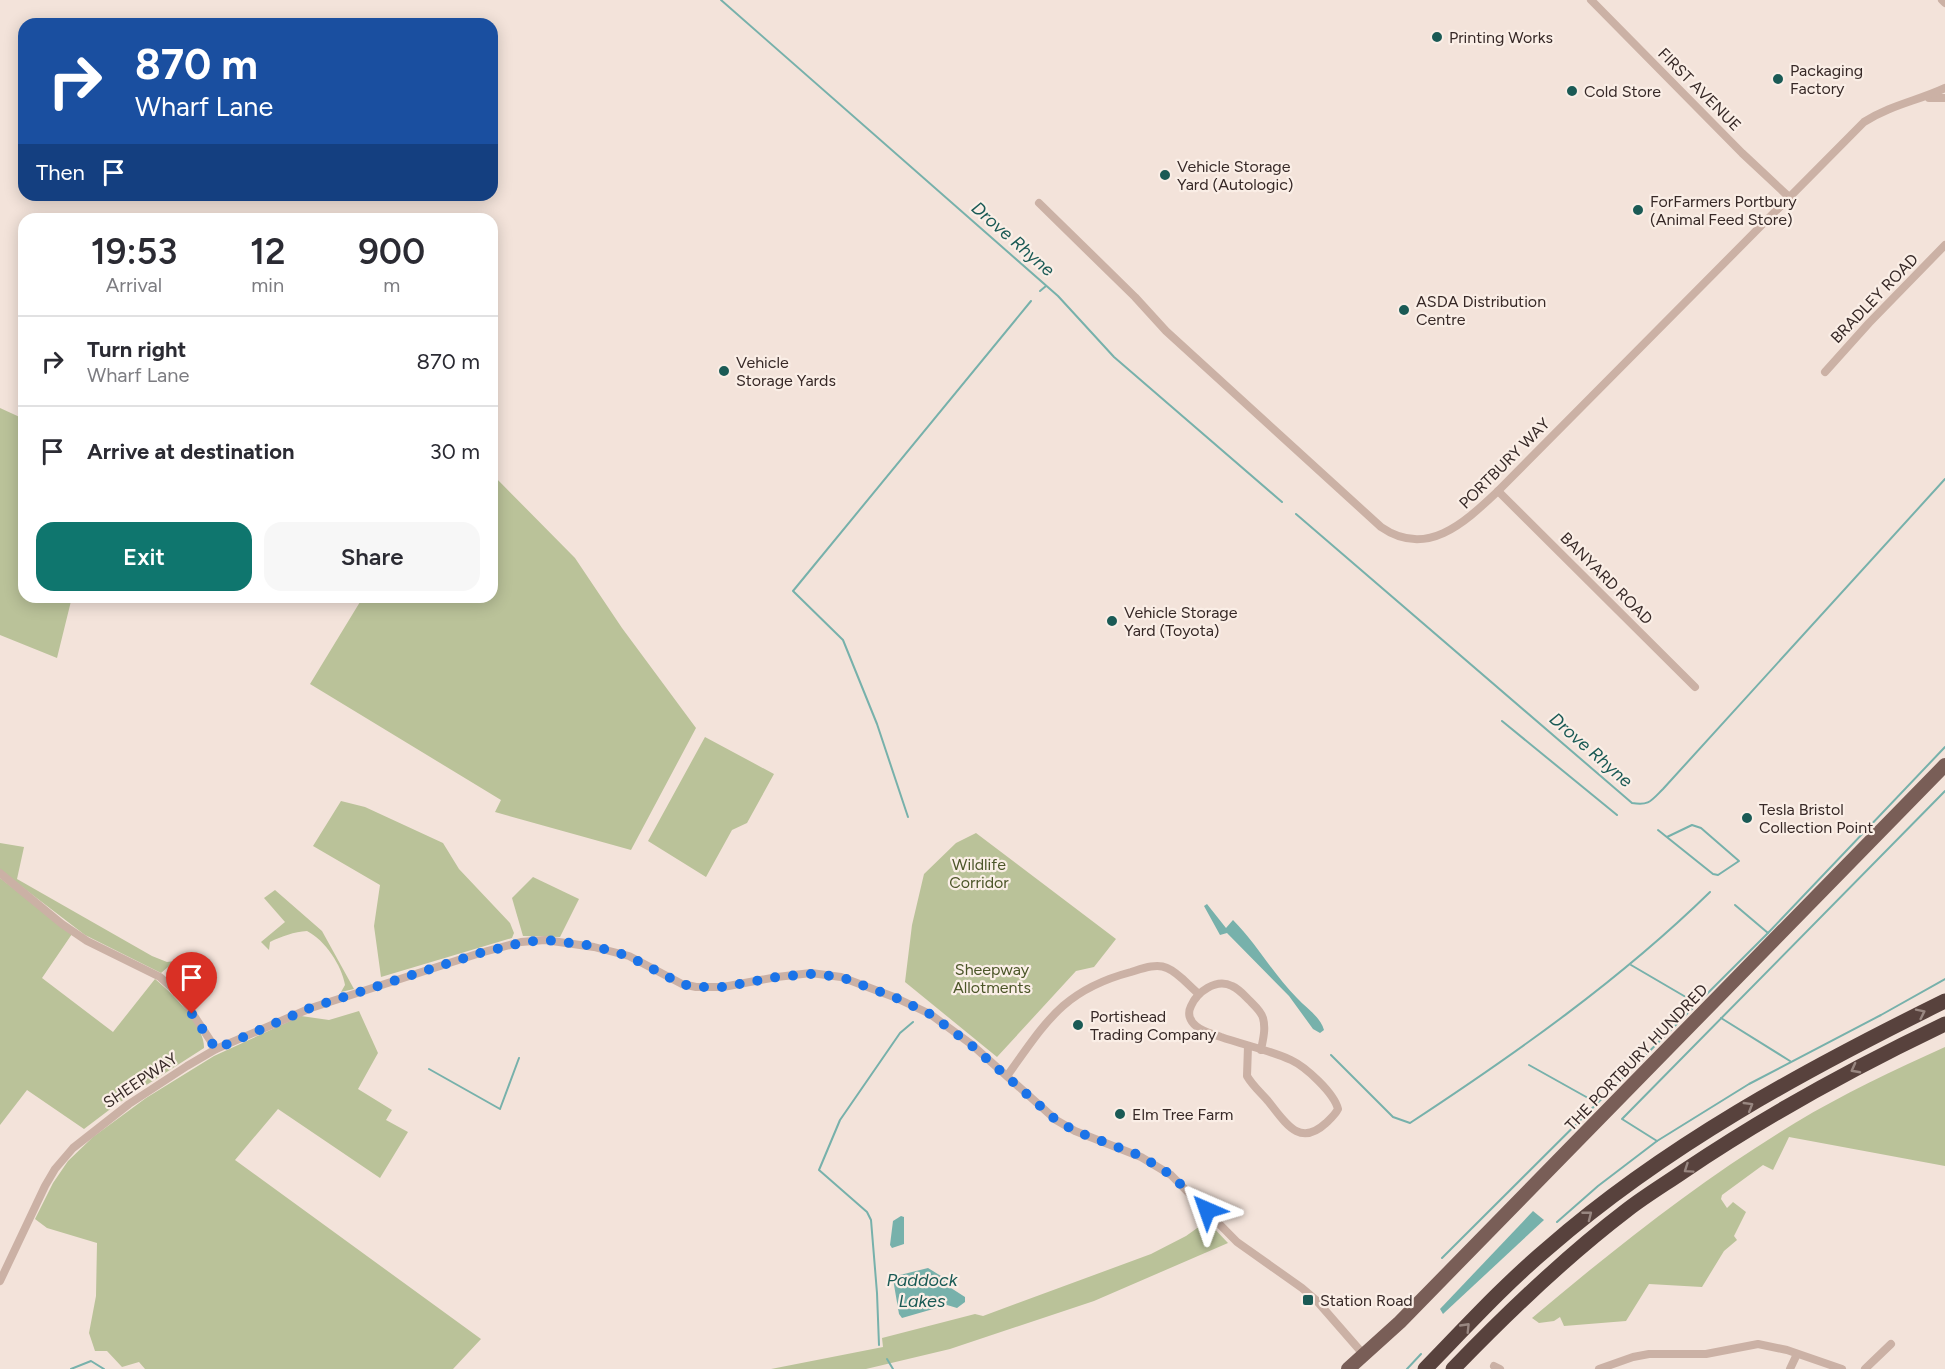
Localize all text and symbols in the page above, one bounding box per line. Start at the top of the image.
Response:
place label: Printing Works [1449,28,1553,47]
marker: Printing Works [1430,30,1444,44]
text: 870 m [135,39,258,90]
icon: right [36,42,114,120]
street label: FIRST AVENUE [1654,44,1745,135]
place label: Packaging Factory [1790,61,1863,98]
marker: Packaging Factory [1771,72,1785,86]
place label: Cold Store [1584,82,1661,101]
marker: Cold Store [1565,84,1579,98]
text: Wharf Lane [135,90,273,123]
icon: arrive [97,156,130,189]
place label: Vehicle Storage Yard (Autologic) [1177,157,1293,194]
text: Then [36,159,85,186]
marker: Vehicle Storage Yard (Autologic) [1158,168,1172,182]
place label: ForFarmers Portbury (Animal Feed Store) [1650,192,1797,229]
water label: Drove Rhyne [967,197,1059,281]
marker: ForFarmers Portbury (Animal Feed Store) [1631,203,1645,217]
text: 19:53 [91,230,177,273]
text: 12 [250,230,286,273]
text: 900 [358,230,425,273]
street label: BRADLEY ROAD [1827,250,1922,347]
text: Arrival [106,273,162,297]
text: min [251,273,284,297]
text: m [383,273,400,297]
place label: ASDA Distribution Centre [1416,292,1546,329]
marker: ASDA Distribution Centre [1397,303,1411,317]
text: Turn right [87,336,186,363]
icon: right [36,345,69,378]
text: 870 m [416,348,480,375]
place label: Vehicle Storage Yards [736,353,836,390]
text: Wharf Lane [87,363,189,387]
marker: Vehicle Storage Yards [717,364,731,378]
street label: PORTBURY WAY [1455,414,1554,513]
icon: arrive [36,435,69,468]
text: Arrive at destination [87,438,295,465]
text: 30 m [430,438,480,465]
button: Exit [36,522,252,591]
button: Share [264,522,480,591]
street label: BANYARD ROAD [1557,528,1657,628]
place label: Vehicle Storage Yard (Toyota) [1124,603,1238,640]
marker: Vehicle Storage Yard (Toyota) [1105,614,1119,628]
water label: Drove Rhyne [1545,708,1637,792]
place label: Tesla Bristol Collection Point [1759,800,1873,837]
marker: Tesla Bristol Collection Point [1740,811,1754,825]
park label: Wildlife Corridor [949,855,1009,892]
pin [166,952,217,1014]
park label: Sheepway Allotments [953,960,1031,997]
icon: arrive [175,961,208,994]
street label: THE PORTBURY HUNDRED [1561,980,1712,1135]
place label: Portishead Trading Company [1090,1007,1217,1044]
one-way arrow [1914,1008,1925,1020]
marker: Portishead Trading Company [1071,1018,1085,1032]
street label: SHEEPWAY [100,1049,181,1112]
one-way arrow [1851,1062,1861,1073]
one-way arrow [1743,1101,1753,1113]
place label: Elm Tree Farm [1132,1105,1233,1124]
marker: Elm Tree Farm [1113,1107,1127,1121]
one-way arrow [1683,1162,1694,1173]
position arrow [1175,1178,1239,1242]
one-way arrow [1581,1211,1592,1222]
water label: Paddock Lakes [887,1269,959,1312]
place label: Station Road [1320,1291,1413,1310]
marker: Station Road [1301,1293,1315,1307]
one-way arrow [1458,1323,1469,1334]

